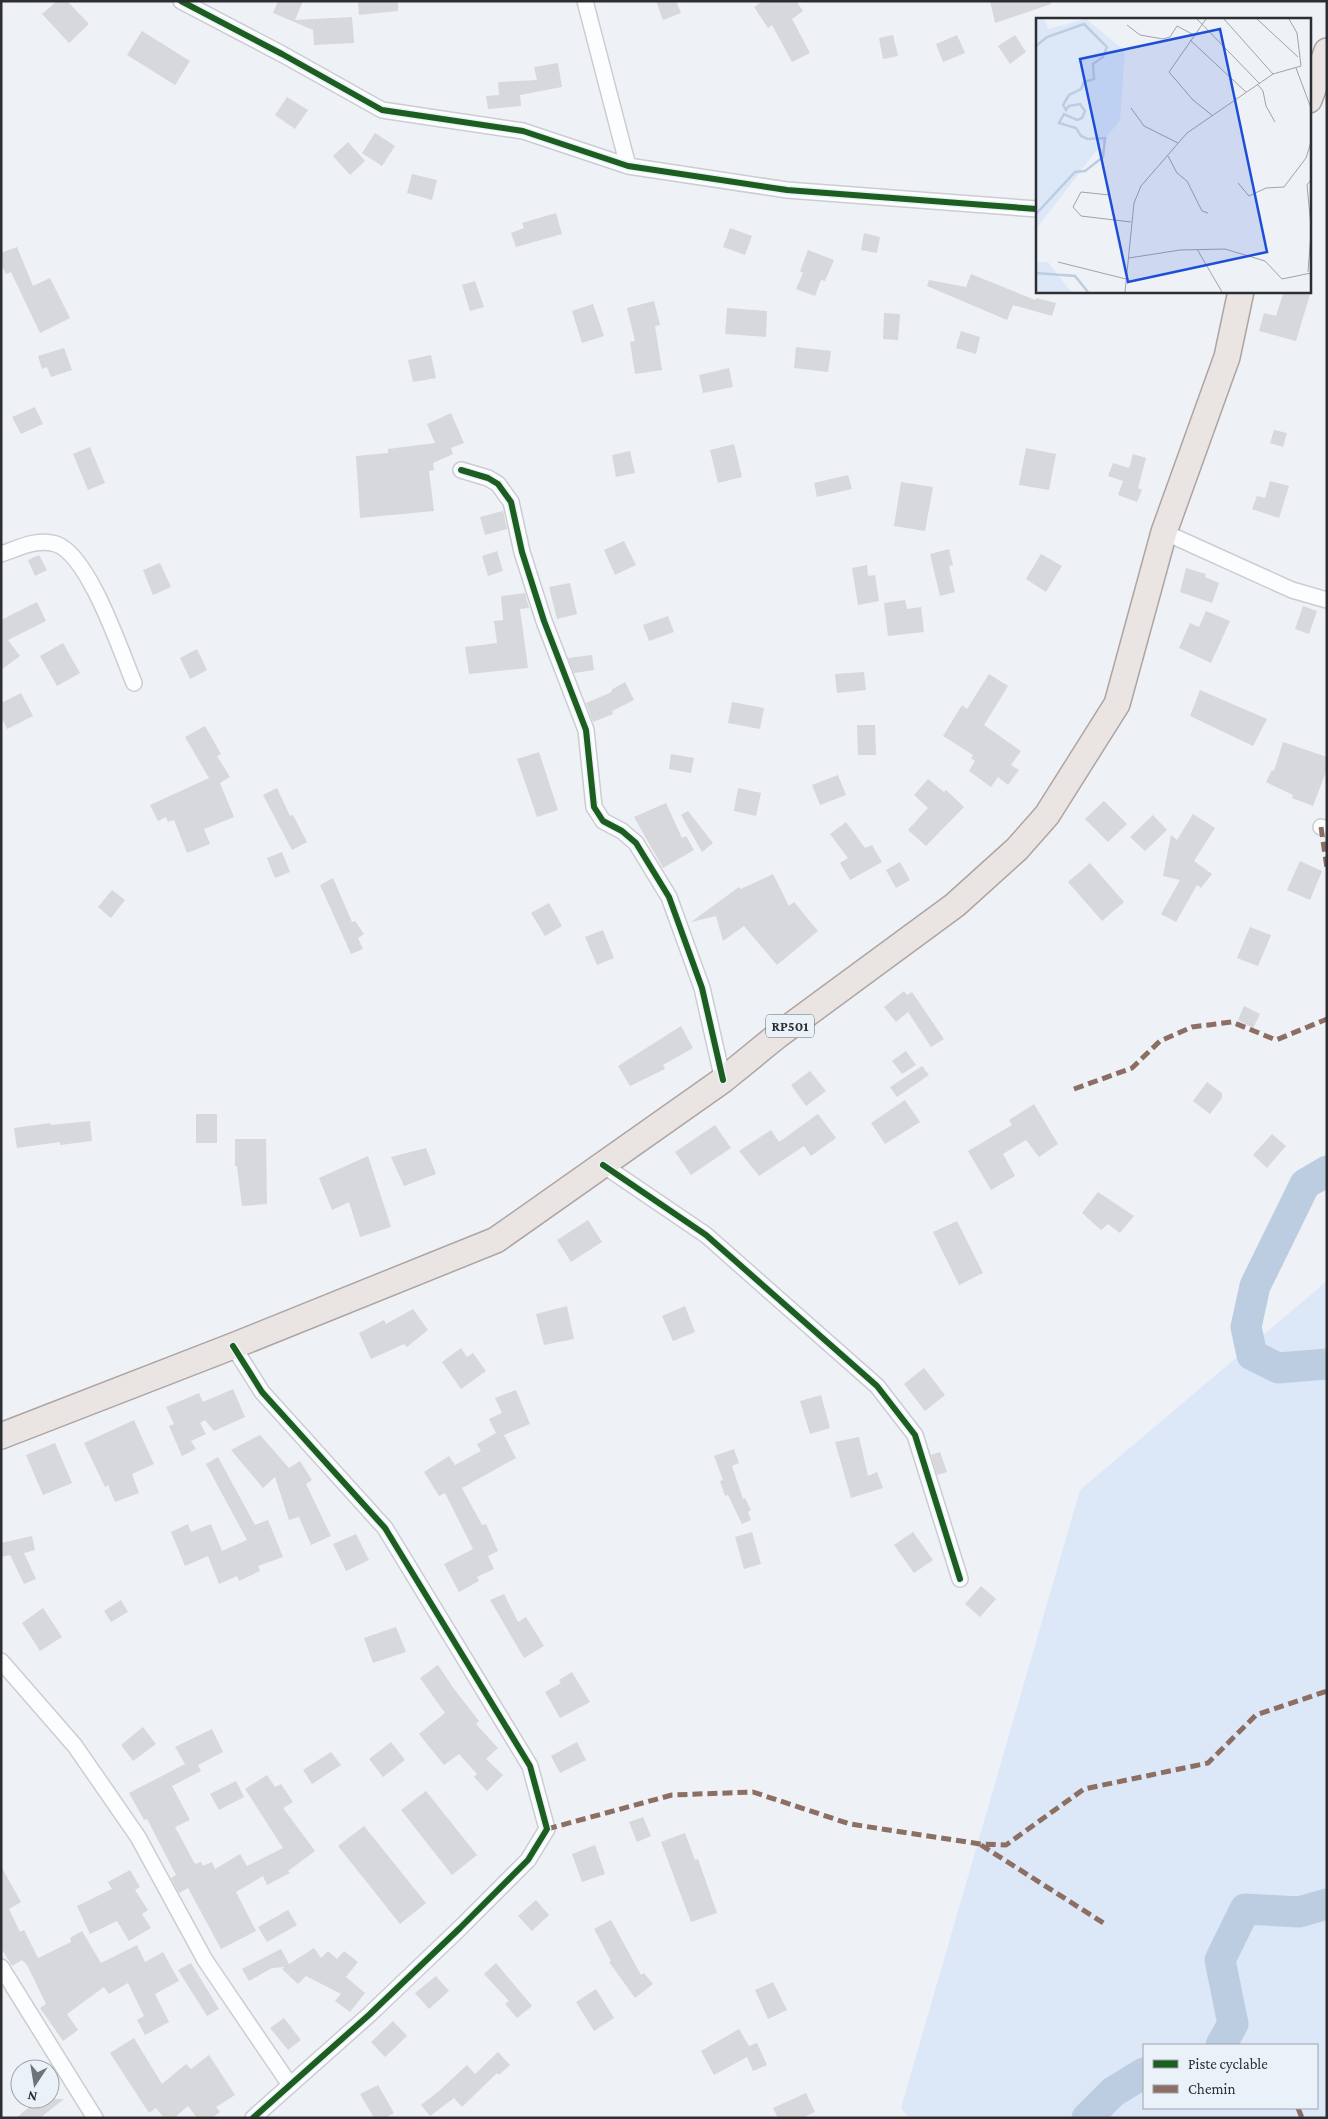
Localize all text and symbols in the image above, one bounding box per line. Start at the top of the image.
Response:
inset map [1036,18,1310,292]
road number: RP501 [766,1014,814,1038]
legend [1143,2044,1318,2109]
text: Piste cyclable [1188,2056,1268,2073]
north arrow [10,2059,60,2109]
text: Chemin [1188,2081,1236,2097]
text: N [26,2088,39,2106]

